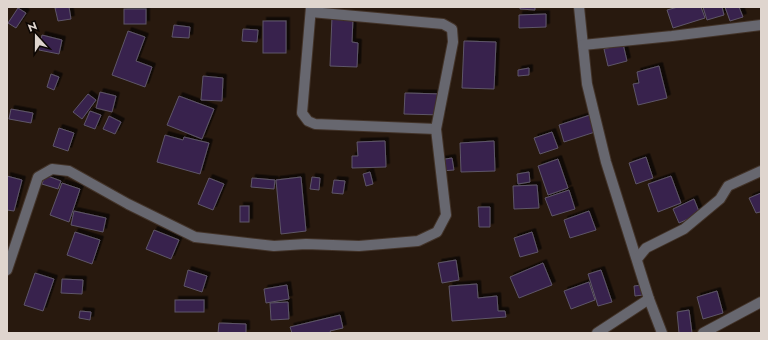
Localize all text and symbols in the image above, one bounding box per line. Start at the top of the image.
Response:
north arrow [16,16,56,56]
text: N [25,18,39,36]

